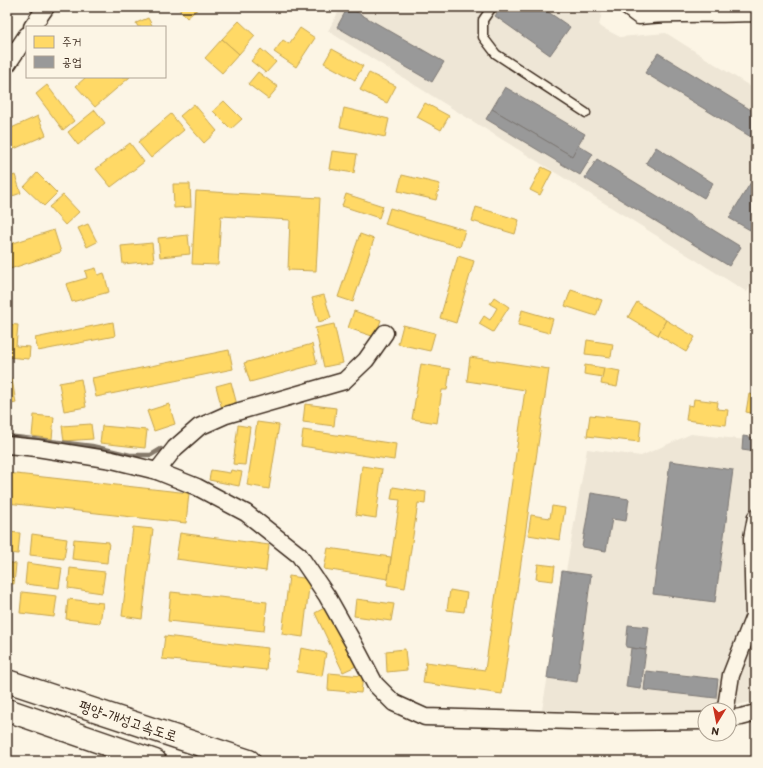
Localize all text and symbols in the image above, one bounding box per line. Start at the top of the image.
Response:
legend [26,26,166,78]
text: 주거 [62,35,81,49]
text: 공업 [62,55,81,69]
street label: 평양-개성고속도로 [76,697,180,745]
north arrow [697,702,737,742]
text: N [711,724,720,738]

